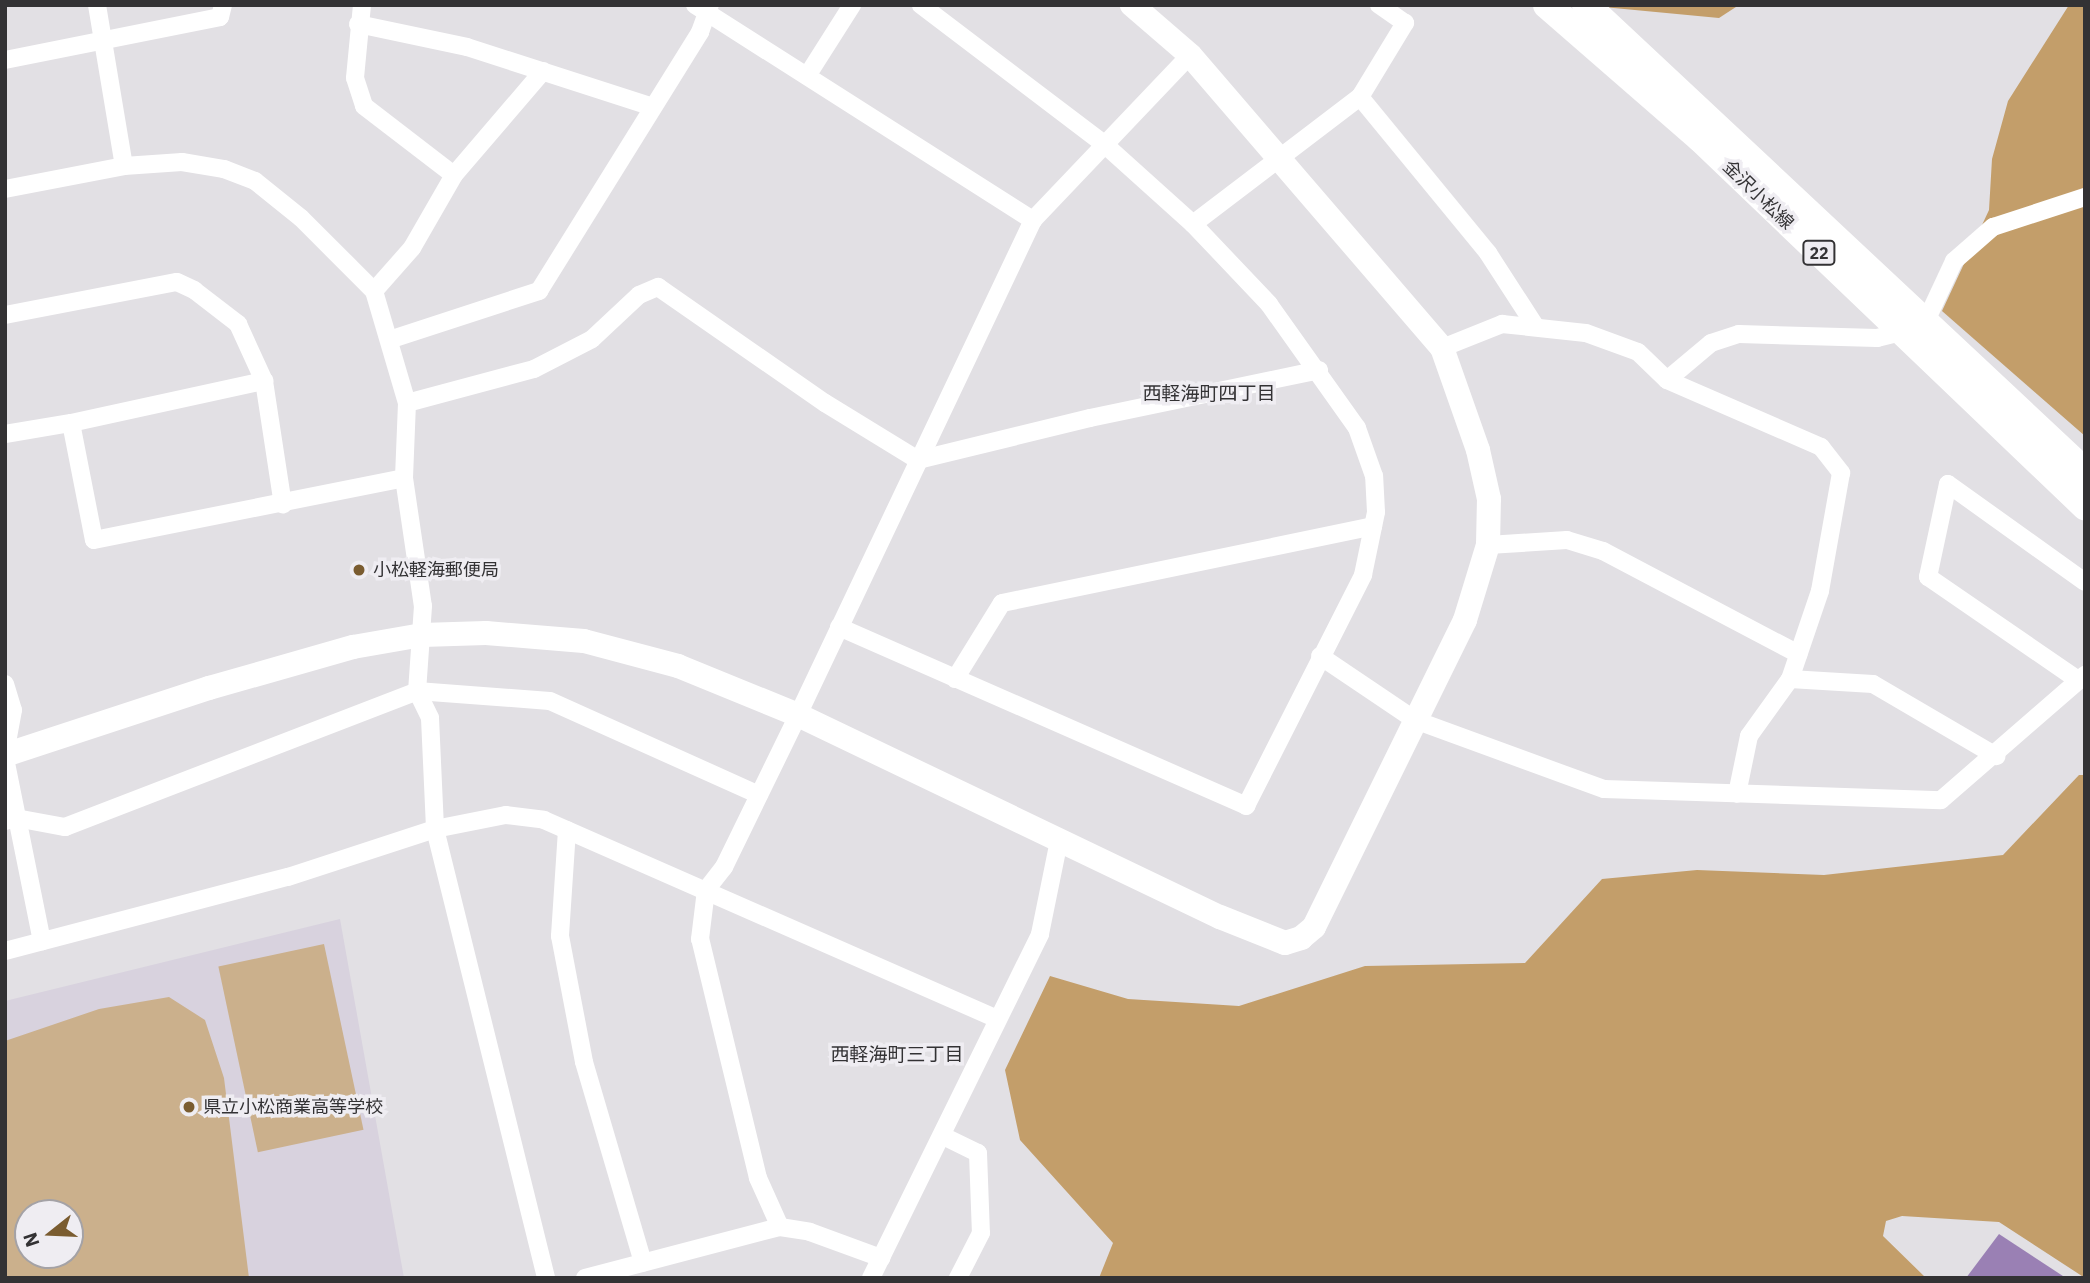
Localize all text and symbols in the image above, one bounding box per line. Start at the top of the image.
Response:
street label: 金沢小松線 [1718,156,1798,234]
road number: 22 [1801,241,1836,266]
district label: 西軽海町四丁目 [1143,383,1275,405]
place label: 小松軽海郵便局 [373,559,499,581]
marker: 小松軽海郵便局 [351,562,367,578]
district label: 西軽海町三丁目 [831,1044,963,1066]
place label: 県立小松商業高等学校 [203,1096,383,1118]
marker: 県立小松商業高等学校 [181,1099,197,1115]
north arrow [14,1199,84,1269]
text: N [17,1230,44,1250]

